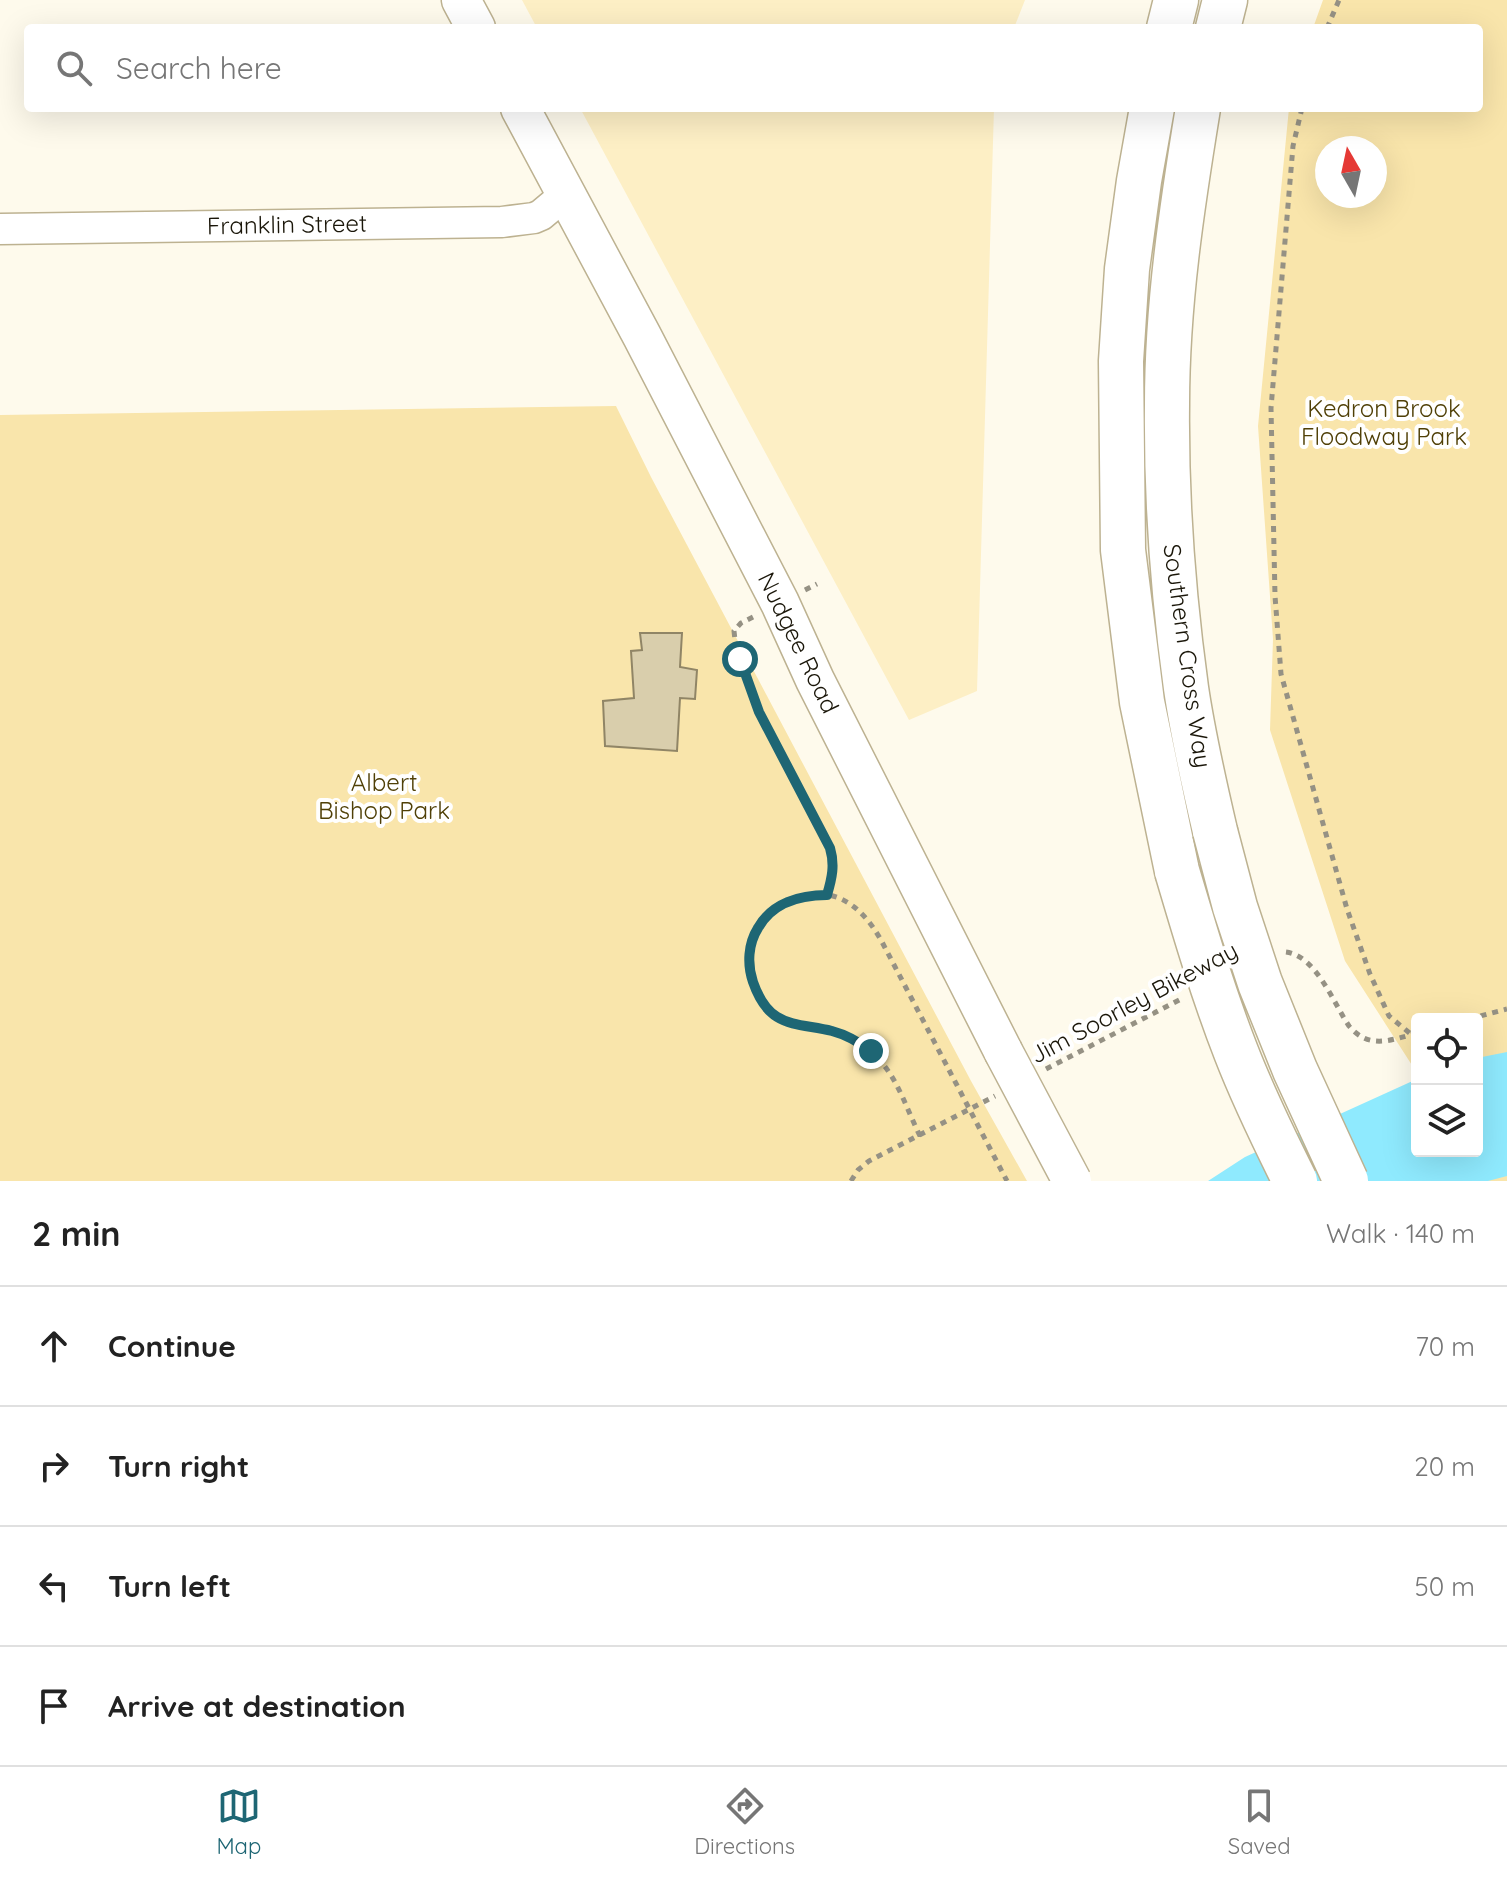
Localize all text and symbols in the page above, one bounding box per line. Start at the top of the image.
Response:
search box [24,24,1483,112]
icon: search [52,46,96,90]
text: Search here [116,49,282,87]
north arrow [1315,136,1387,208]
street label: Franklin Street [207,208,367,240]
park label: Kedron Brook Floodway Park [1301,393,1467,451]
street label: Southern Cross Way [1157,542,1219,770]
street label: Nudgee Road [752,567,846,718]
route start [722,641,758,677]
park label: Albert Bishop Park [318,767,450,825]
street label: Jim Soorley Bikeway [1025,935,1243,1070]
map controls [1411,1013,1483,1157]
button: locate [1411,1013,1483,1085]
route end [853,1033,889,1069]
button: layers [1411,1085,1483,1157]
text: 2 min [32,1212,121,1255]
text: Walk · 140 m [1326,1217,1475,1250]
icon: ahead [32,1324,76,1368]
text: Continue [108,1327,236,1365]
text: 70 m [1415,1330,1475,1363]
icon: right [32,1444,76,1488]
text: Turn right [108,1447,249,1485]
text: 20 m [1414,1450,1475,1483]
icon: left [32,1564,76,1608]
text: Turn left [108,1567,231,1605]
text: 50 m [1415,1570,1475,1603]
icon: arrive [32,1684,76,1728]
text: Arrive at destination [108,1687,406,1725]
tab: Map [216,1784,261,1860]
tab: Directions [694,1784,795,1860]
tab: Saved [1228,1784,1291,1860]

